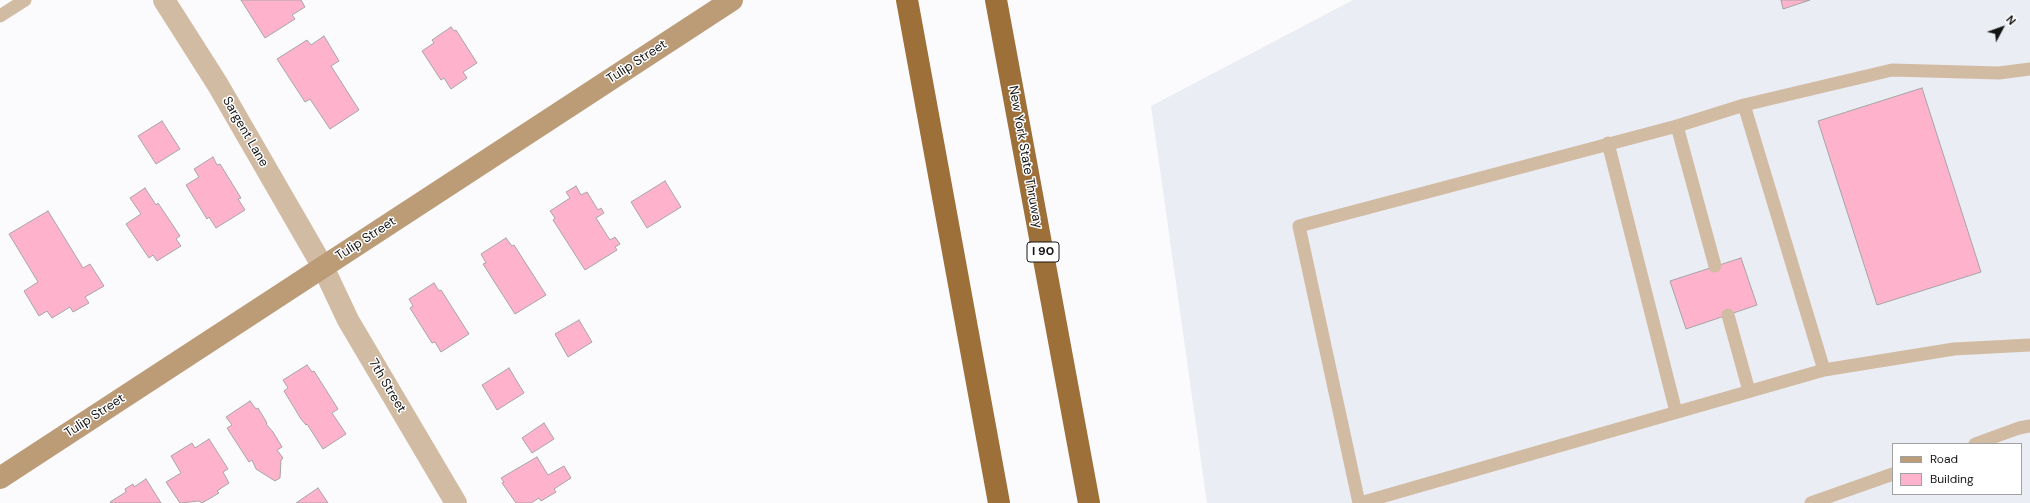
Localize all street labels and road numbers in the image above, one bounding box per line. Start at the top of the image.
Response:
street label: Tulip Street [604,37,670,87]
street label: New York State Thruway [1005,84,1045,230]
street label: Sargent Lane [219,94,271,170]
street label: Tulip Street [333,214,399,264]
road number: I 90 [1027,242,1059,262]
street label: 7th Street [365,356,409,416]
street label: Tulip Street [62,391,128,441]

